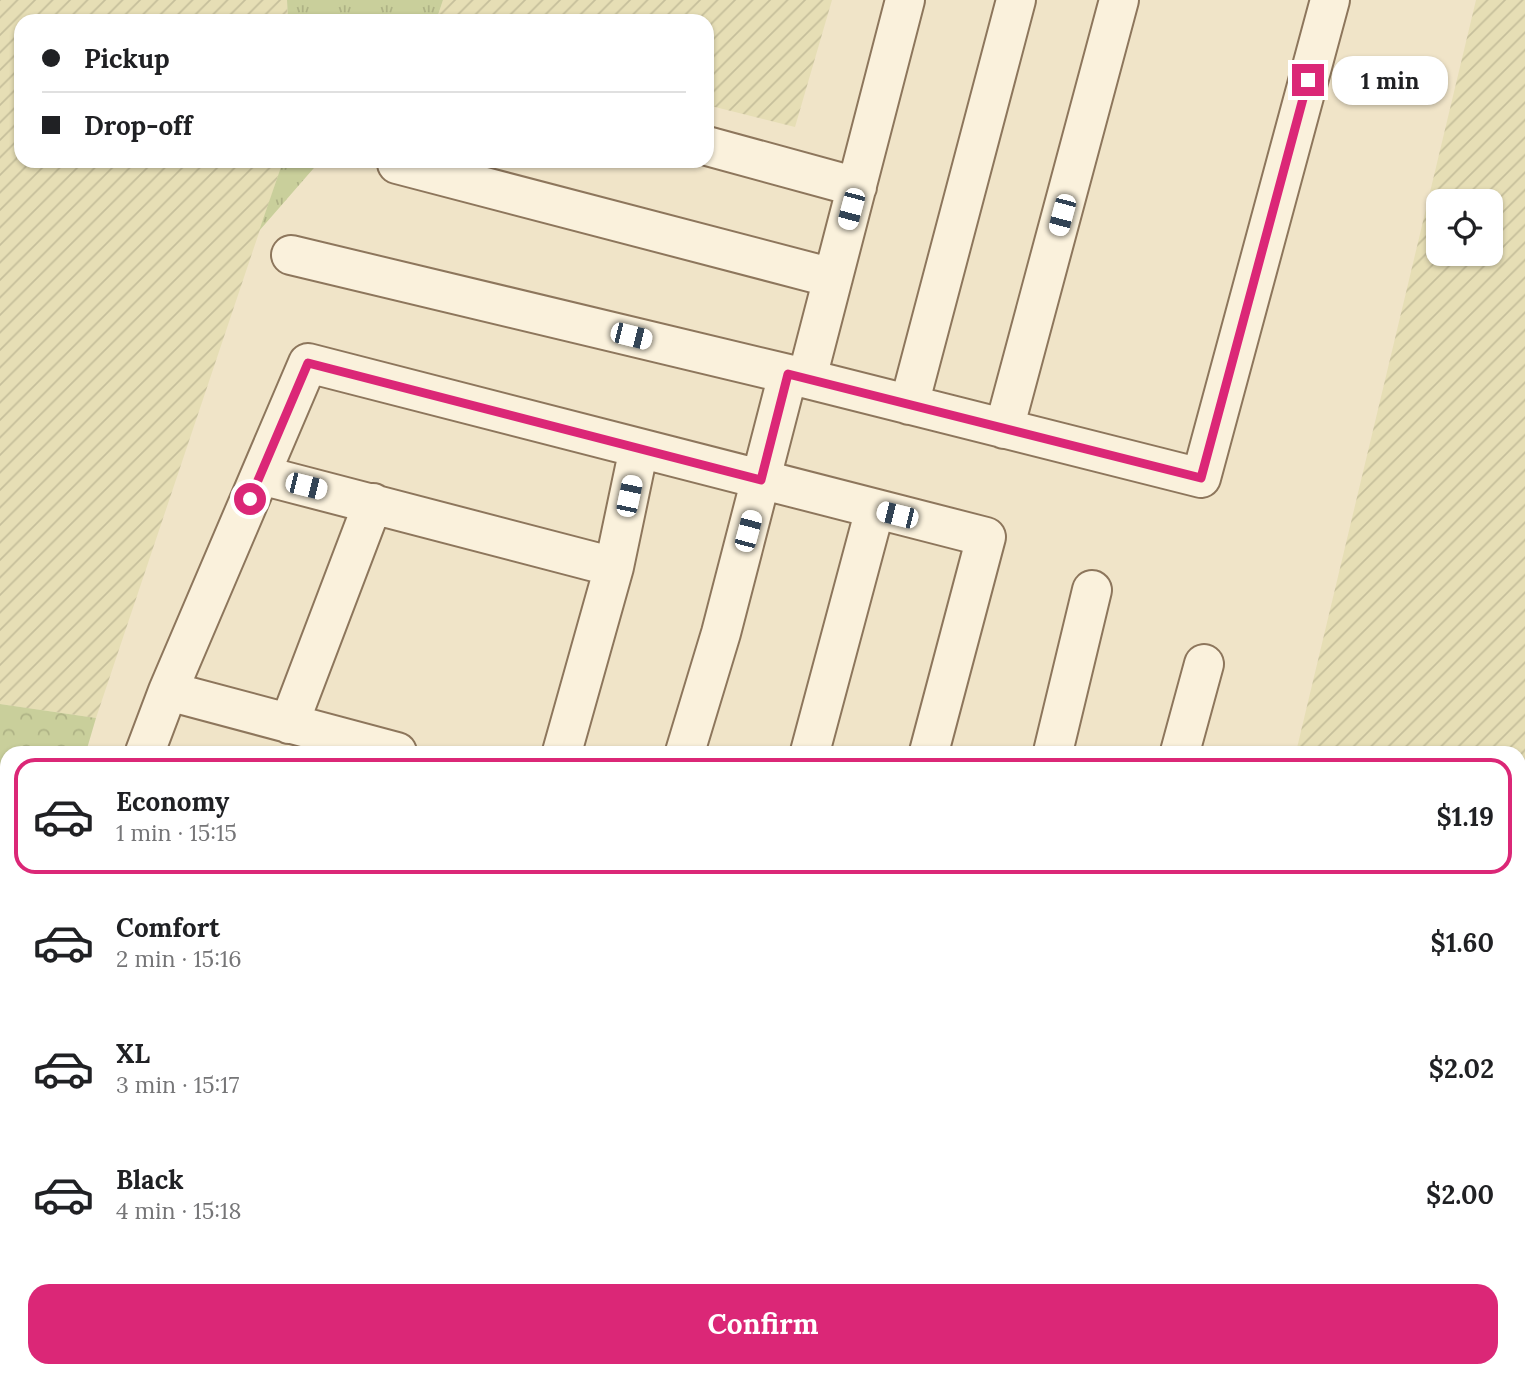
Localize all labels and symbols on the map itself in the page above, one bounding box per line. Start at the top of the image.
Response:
callout: 1 min [1332,56,1448,104]
route end [1292,64,1324,96]
car [836,186,867,232]
car [1047,192,1078,238]
car [609,321,654,351]
car [284,471,329,501]
car [615,473,644,519]
route start [234,483,266,515]
car [875,500,920,530]
car [733,508,764,554]

